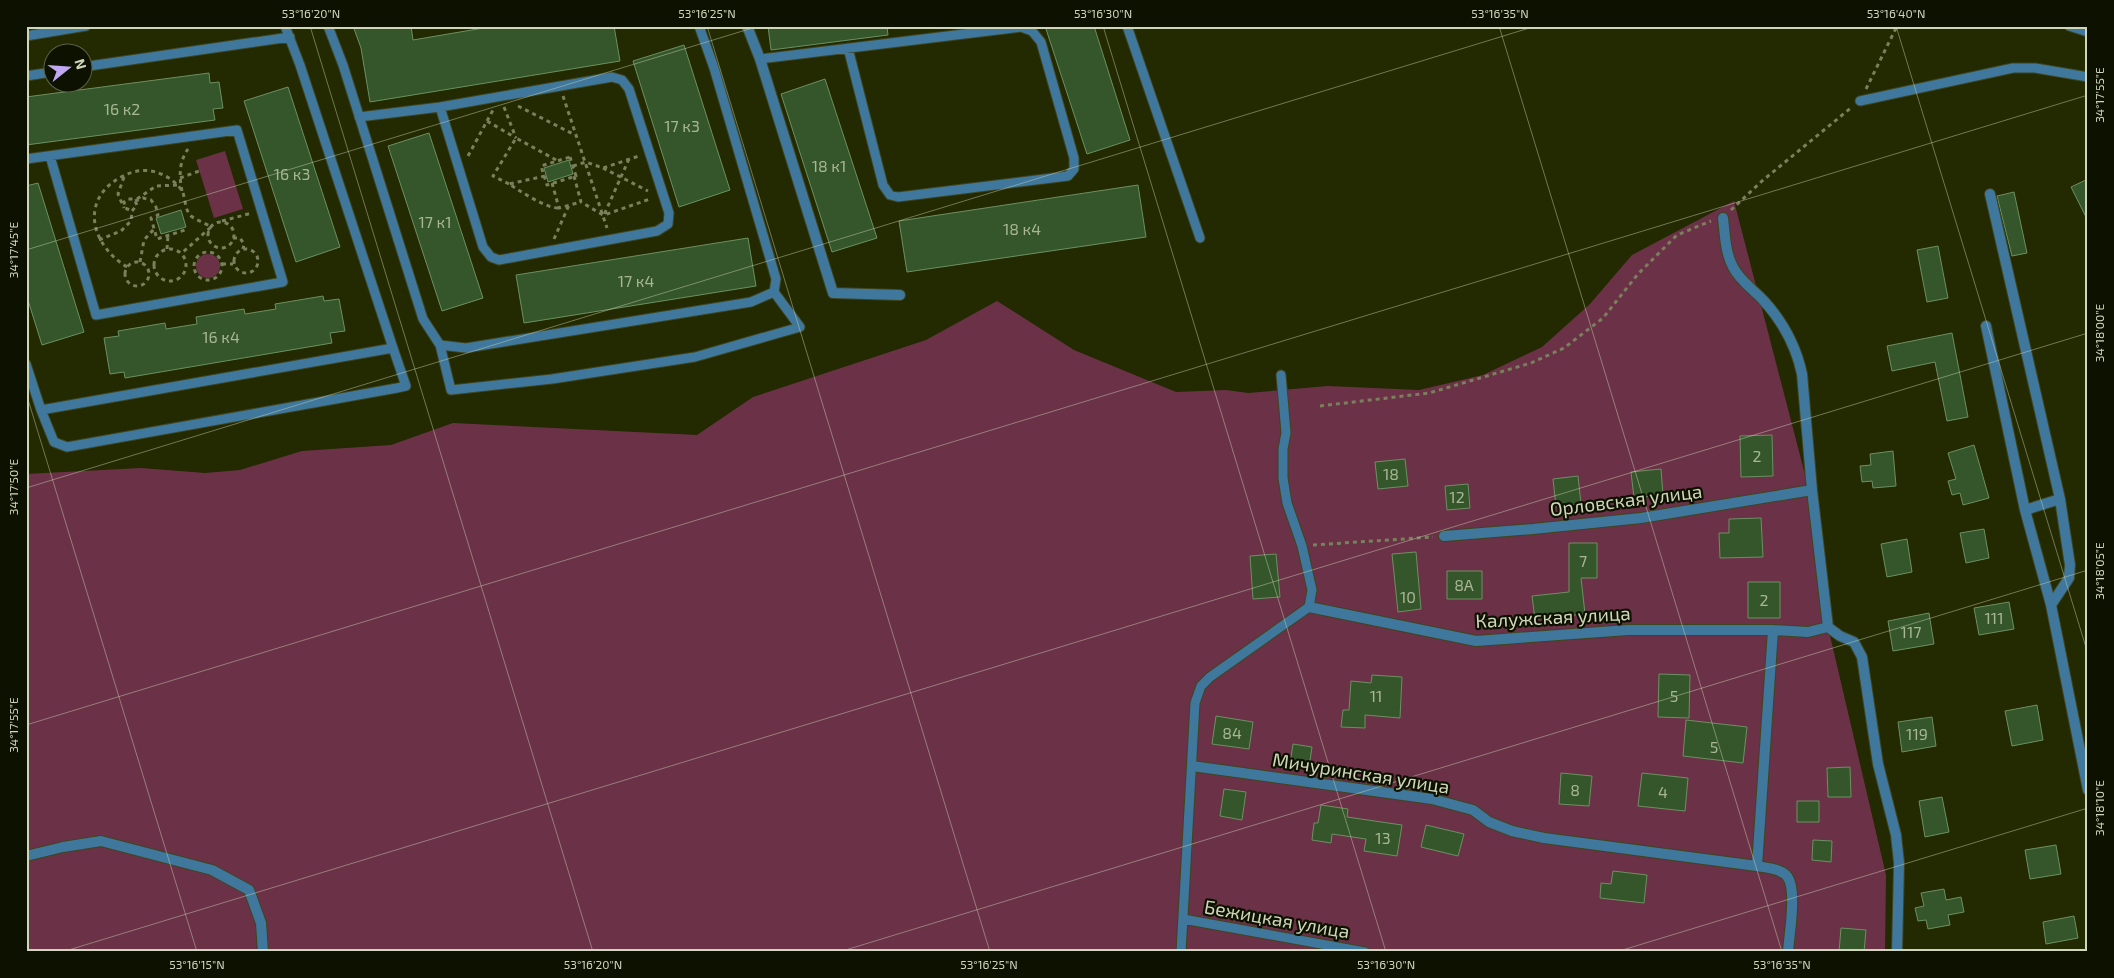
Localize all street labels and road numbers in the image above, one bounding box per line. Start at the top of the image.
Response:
street label: Орловская улица [1548,479,1704,521]
street label: Калужская улица [1475,601,1631,633]
street label: Мичуринская улица [1271,747,1451,799]
street label: Бежицкая улица [1202,894,1352,944]

